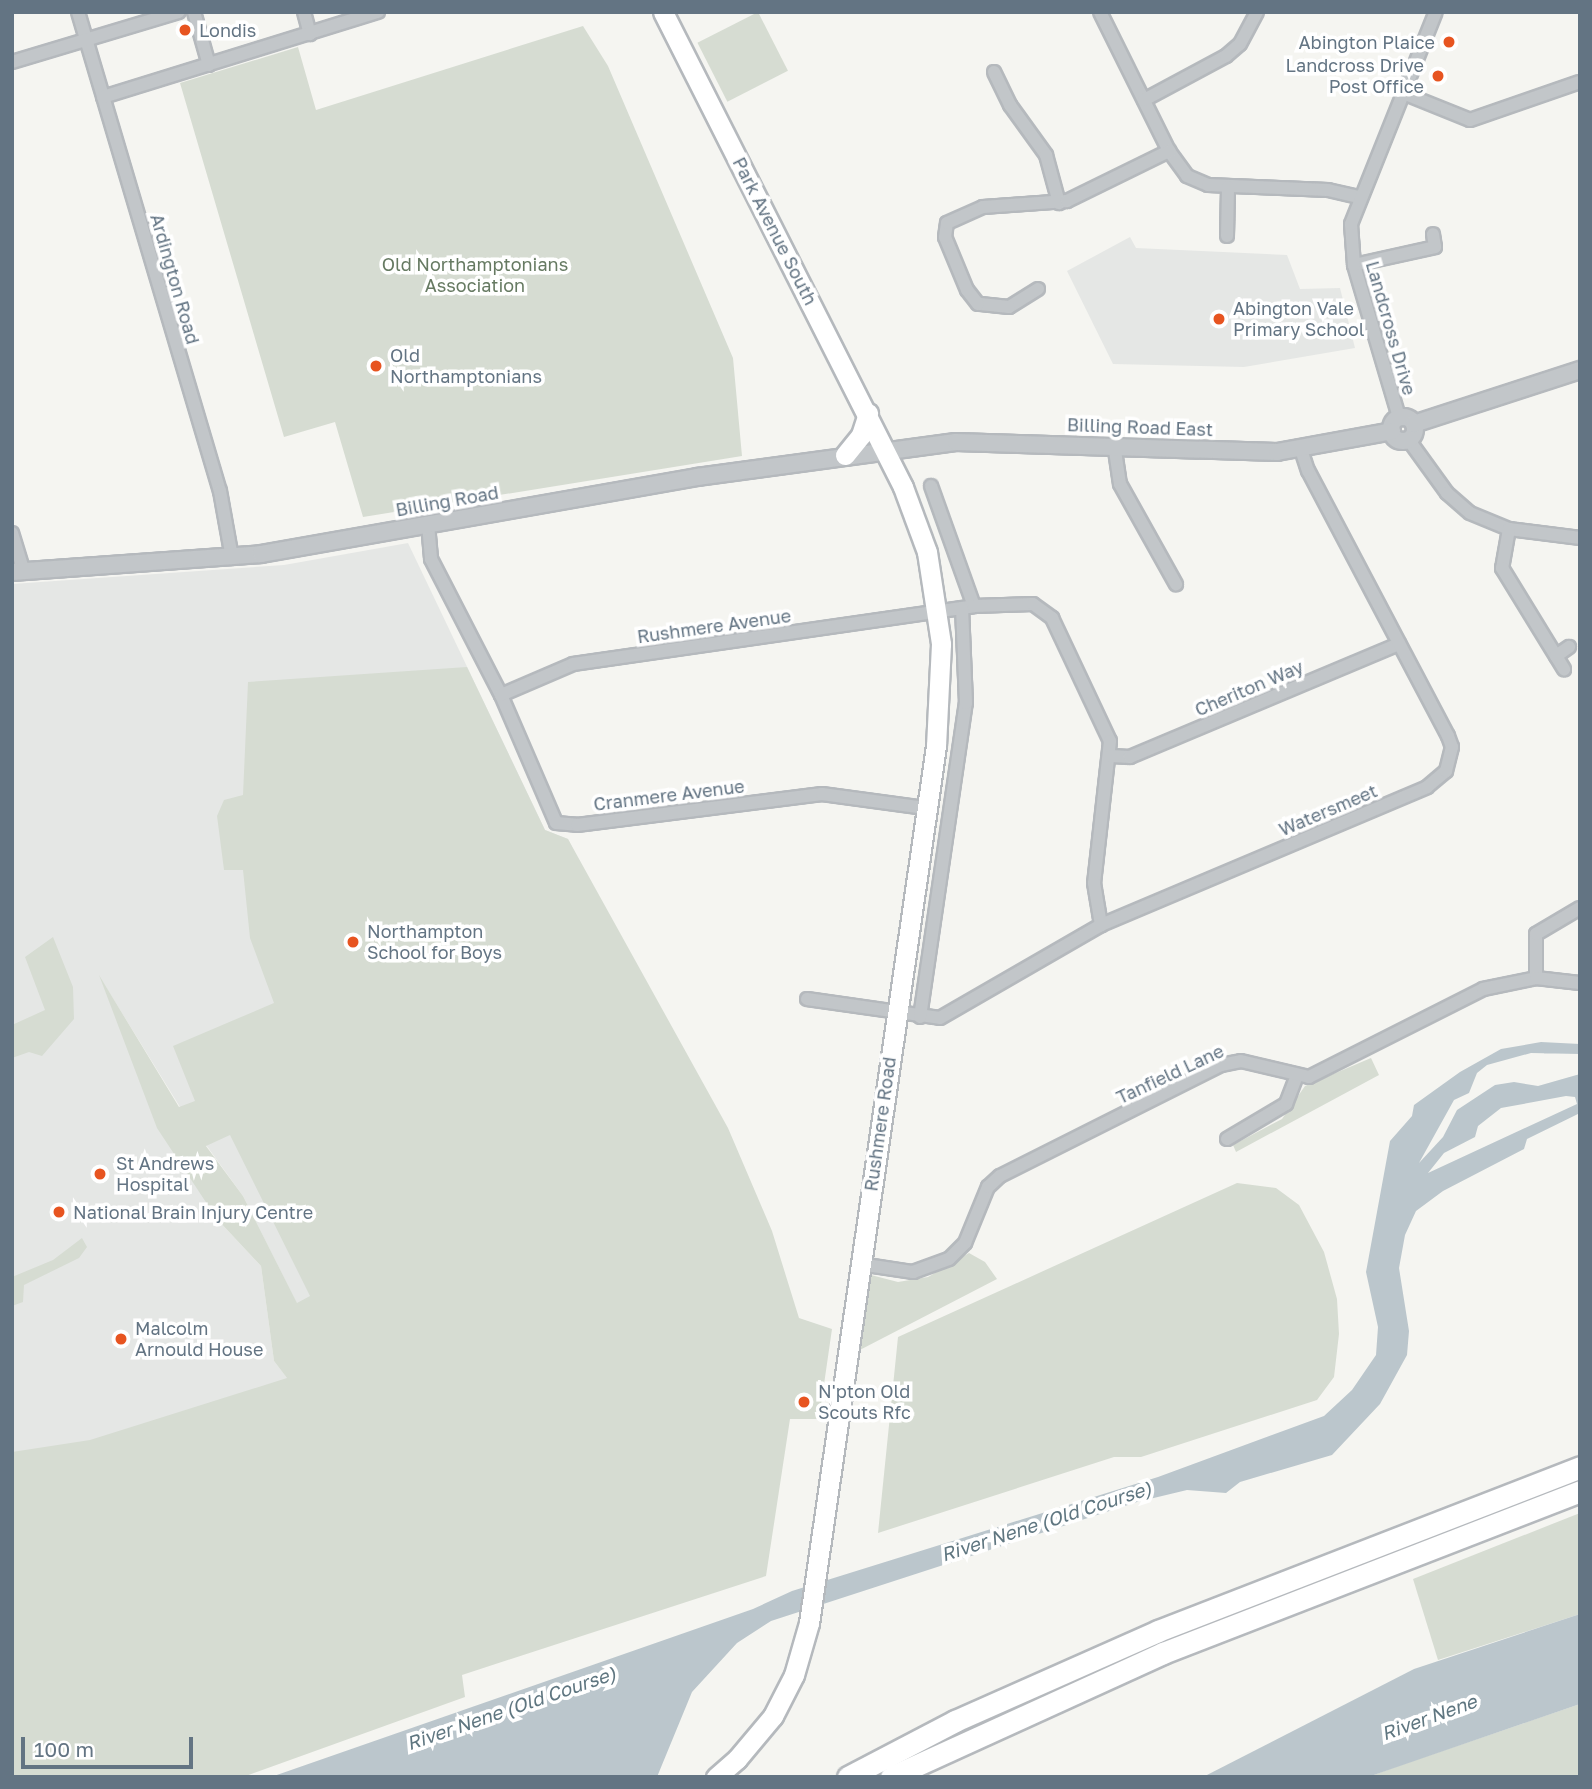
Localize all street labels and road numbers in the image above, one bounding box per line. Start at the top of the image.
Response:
street label: Park Avenue South [728,153,822,309]
street label: Ardington Road [146,211,204,347]
street label: Landcross Drive [1362,259,1420,397]
street label: Billing Road East [1067,414,1213,440]
street label: Billing Road [394,481,500,521]
street label: Rushmere Avenue [636,605,792,647]
street label: Cheriton Way [1192,655,1306,721]
street label: Cranmere Avenue [592,775,746,815]
street label: Watersmeet [1276,780,1380,840]
street label: Tanfield Lane [1113,1040,1227,1108]
street label: Rushmere Road [860,1055,900,1193]

